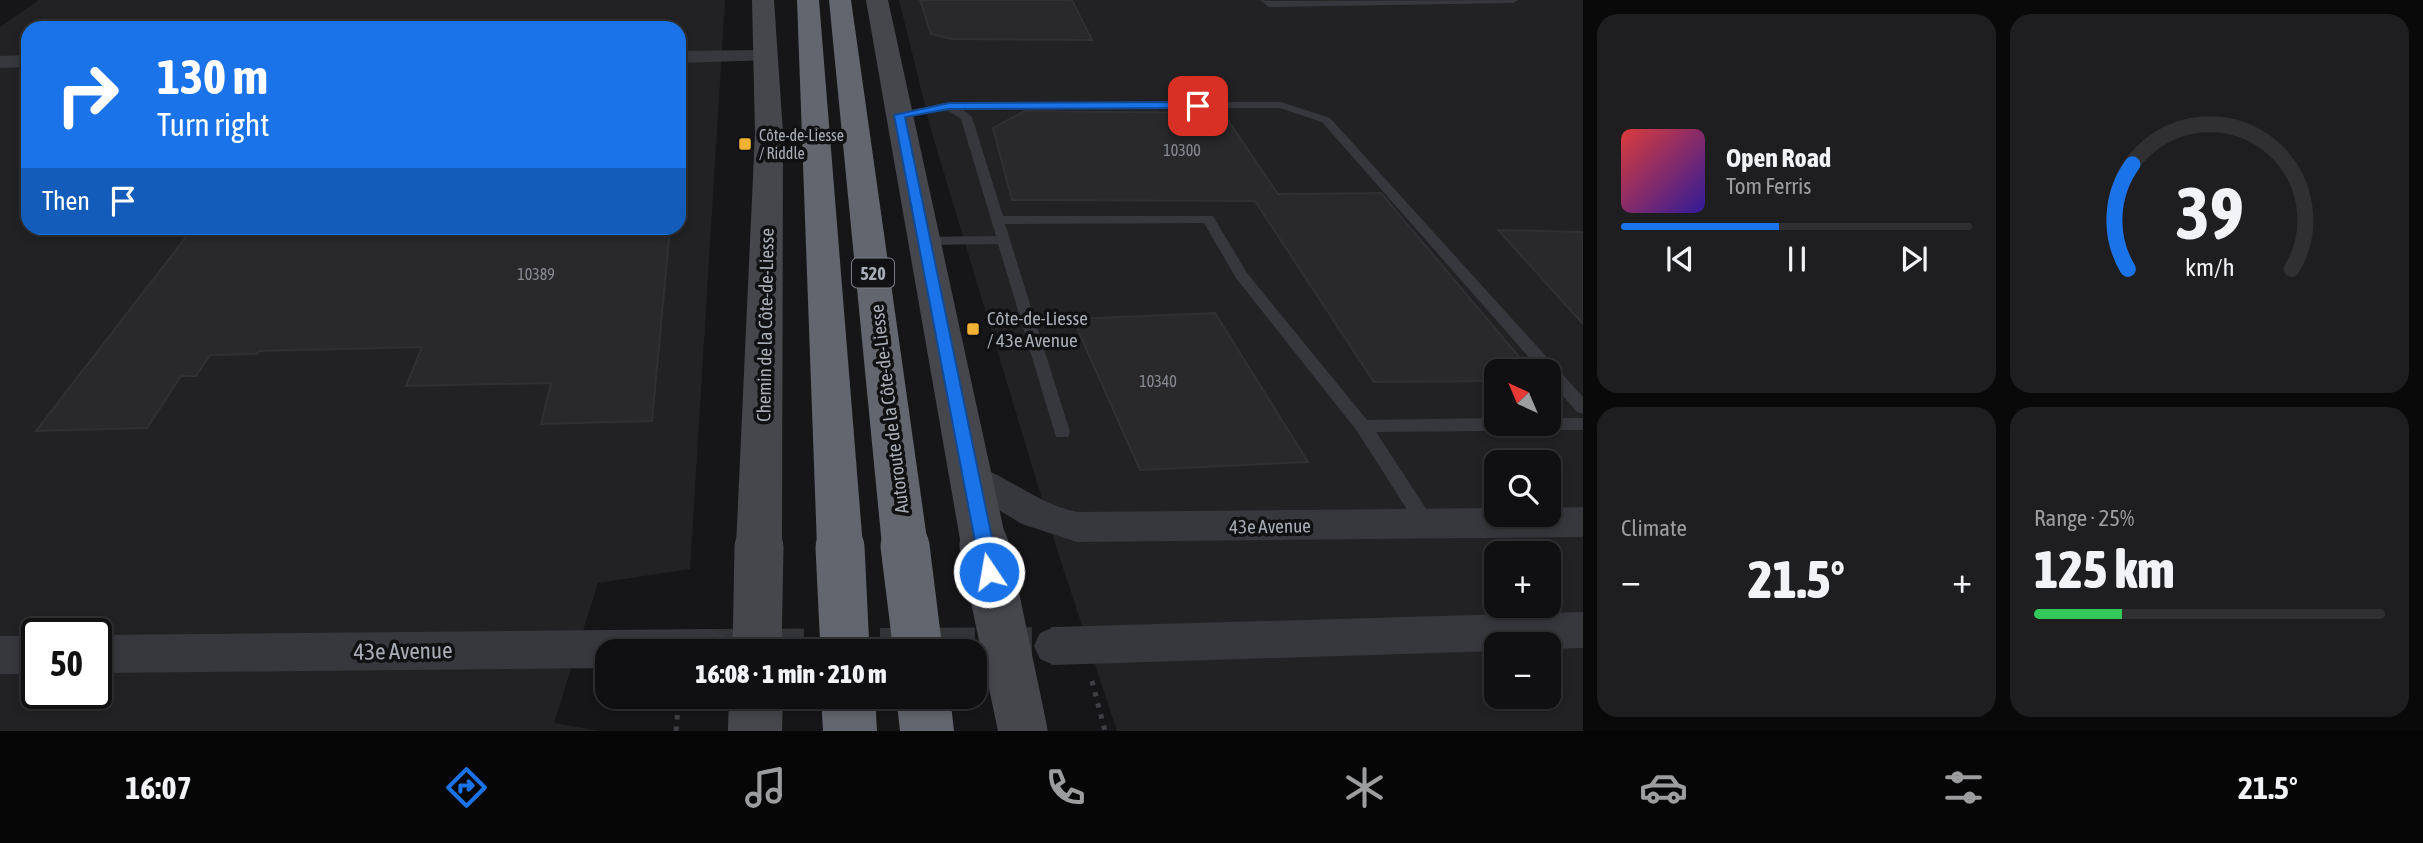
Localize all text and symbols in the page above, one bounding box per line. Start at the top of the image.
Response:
text: 130 m [157,48,268,104]
icon: right [42,49,133,140]
pin [1168,76,1228,136]
icon: arrive [1179,87,1217,125]
text: Turn right [157,106,270,143]
place label: Côte-de-Liesse / Riddle [759,126,844,162]
marker: Côte-de-Liesse / Riddle [737,136,753,152]
house number: 10300 [1163,141,1201,159]
text: Open Road [1726,143,1831,173]
text: 39 [2175,172,2244,255]
text: Tom Ferris [1726,173,1811,199]
icon: arrive [104,182,142,220]
text: Then [42,186,90,216]
street label: Chemin de la Côte-de-Liesse [752,228,778,422]
icon: previous [1661,240,1699,278]
icon: pause [1778,240,1816,278]
icon: next [1895,240,1933,278]
text: km/h [2185,253,2234,281]
road number: 520 [852,258,894,288]
house number: 10389 [517,265,555,283]
street label: Autoroute de la Côte-de-Liesse [865,303,913,515]
place label: Côte-de-Liesse / 43e Avenue [987,307,1088,351]
marker: Côte-de-Liesse / 43e Avenue [965,321,981,337]
north arrow [1484,359,1561,436]
map controls [1484,359,1561,709]
house number: 10340 [1139,372,1177,390]
button: search [1484,450,1561,527]
text: Range · 25% [2034,505,2134,531]
street label: 43e Avenue [1229,514,1311,538]
text: Climate [1621,515,1687,541]
position arrow [952,535,1026,609]
text: 125 km [2034,539,2175,599]
button: + [1484,541,1561,618]
text: 21.5° [1748,549,1845,609]
text: − [1621,558,1641,601]
text: + [1952,558,1972,601]
speed limit sign: 50 [21,618,112,709]
button: − [1484,632,1561,709]
street label: 43e Avenue [353,637,453,665]
text: 16:08 · 1 min · 210 m [695,659,887,689]
icon: directions [442,763,491,812]
icon: music [741,763,790,812]
icon: phone [1041,763,1090,812]
icon: climate [1340,763,1389,812]
icon: car [1639,763,1688,812]
icon: filters [1939,763,1988,812]
text: 16:07 [125,769,192,806]
text: 21.5° [2238,769,2298,806]

